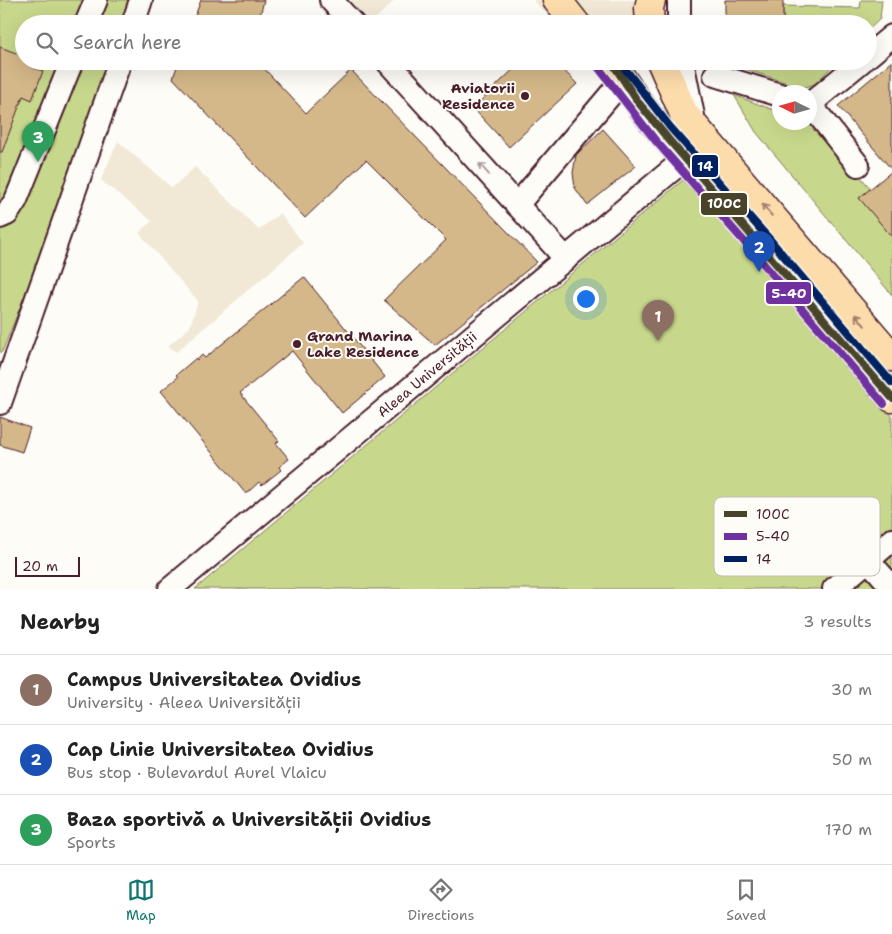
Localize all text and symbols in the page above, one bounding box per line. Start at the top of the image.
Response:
search box [15,15,877,70]
icon: search [33,29,61,57]
text: Search here [73,30,182,55]
place label: Aviatorii Residence [442,79,515,113]
north arrow [772,85,817,130]
marker: Aviatorii Residence [519,90,531,102]
pin: 3 [22,121,54,162]
line badge: 14 [691,154,719,178]
text: 14 [697,157,713,175]
one-way arrow [478,163,490,176]
line badge: 100C [700,192,748,216]
text: 100C [707,194,741,212]
one-way arrow [762,204,773,217]
pin: 2 [743,231,775,272]
line badge: 5-40 [765,281,812,305]
text: 5-40 [771,284,807,302]
your location [573,286,599,312]
pin: 1 [642,300,674,341]
one-way arrow [855,313,866,326]
place label: Grand Marina Lake Residence [307,327,419,361]
street label: Aleea Universității [374,327,481,421]
marker: Grand Marina Lake Residence [291,338,303,350]
legend [714,497,880,576]
text: 100C [756,505,790,523]
text: 5-40 [756,527,790,545]
text: 14 [756,550,771,568]
scale bar [15,554,80,577]
text: 20 m [22,557,58,575]
text: Nearby [20,608,100,636]
text: 3 results [803,611,872,632]
text: Campus Universitatea Ovidius [67,667,361,692]
text: 1 [32,679,40,700]
text: 30 m [831,679,872,700]
text: University · Aleea Universității [67,692,301,713]
text: Cap Linie Universitatea Ovidius [67,737,374,762]
text: 2 [30,749,42,770]
text: 50 m [832,749,872,770]
text: Bus stop · Bulevardul Aurel Vlaicu [67,762,327,783]
text: Baza sportivă a Universității Ovidius [67,807,431,832]
text: 3 [30,819,42,840]
text: 170 m [825,819,872,840]
text: Sports [67,832,116,853]
tab: Map [126,876,156,924]
tab: Directions [408,876,474,924]
tab: Saved [726,876,766,924]

